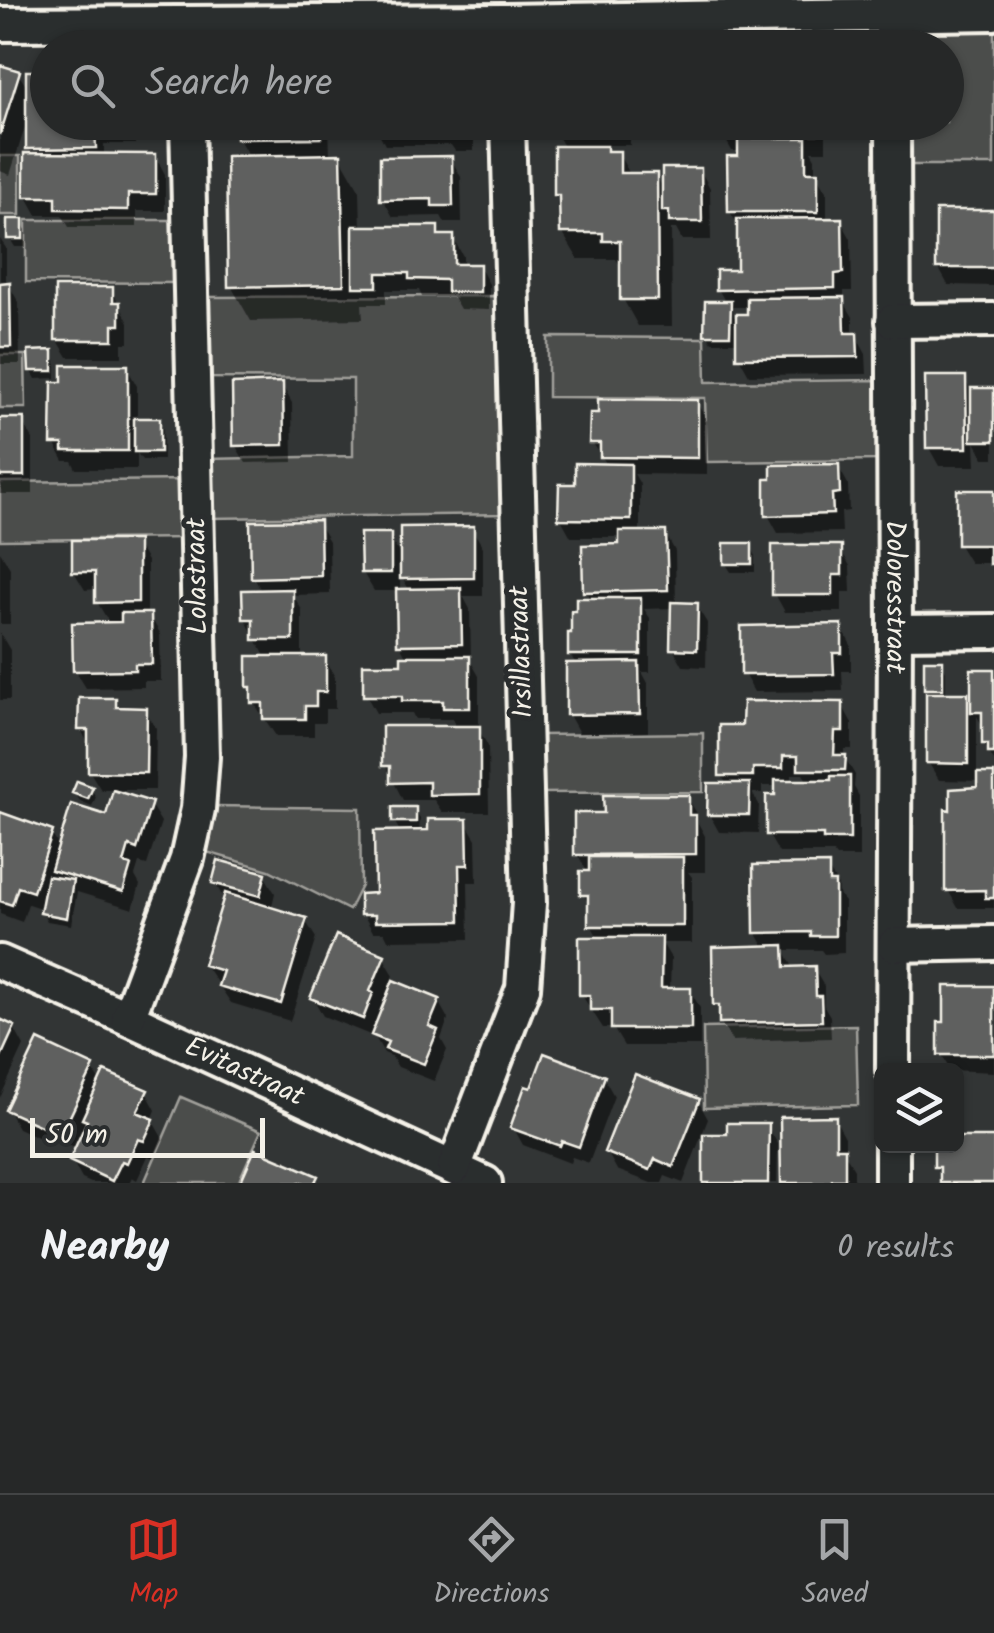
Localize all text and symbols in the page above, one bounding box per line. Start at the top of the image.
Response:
search box [30,30,964,140]
text: Search here [145,55,332,115]
icon: search [65,58,120,113]
street label: Lolastraat [174,516,222,635]
street label: Doloresstraat [872,520,918,675]
street label: Irsillastraat [497,584,547,719]
street label: Evitastraat [177,1025,313,1120]
map controls [874,1063,964,1153]
button: layers [874,1063,964,1153]
scale bar [30,1113,265,1158]
text: 50 m [45,1113,108,1158]
text: Nearby [40,1215,169,1282]
text: 0 results [837,1223,954,1274]
tab: Map [126,1512,181,1617]
tab: Directions [433,1512,549,1617]
tab: Saved [802,1512,868,1617]

